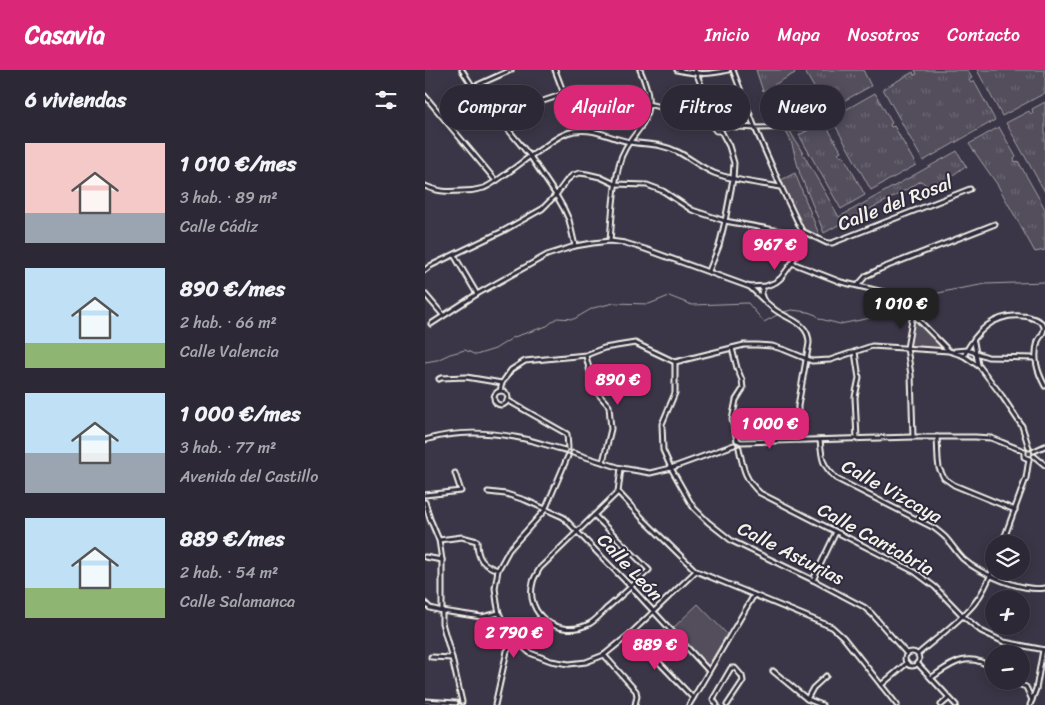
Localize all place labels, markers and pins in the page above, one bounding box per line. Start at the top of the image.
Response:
pin: 967 € [740,228,810,271]
pin: 1 010 € [855,288,947,330]
pin: 890 € [583,364,653,406]
pin: 1 000 € [724,408,816,450]
pin: 2 790 € [468,616,560,659]
pin: 889 € [620,628,690,671]

